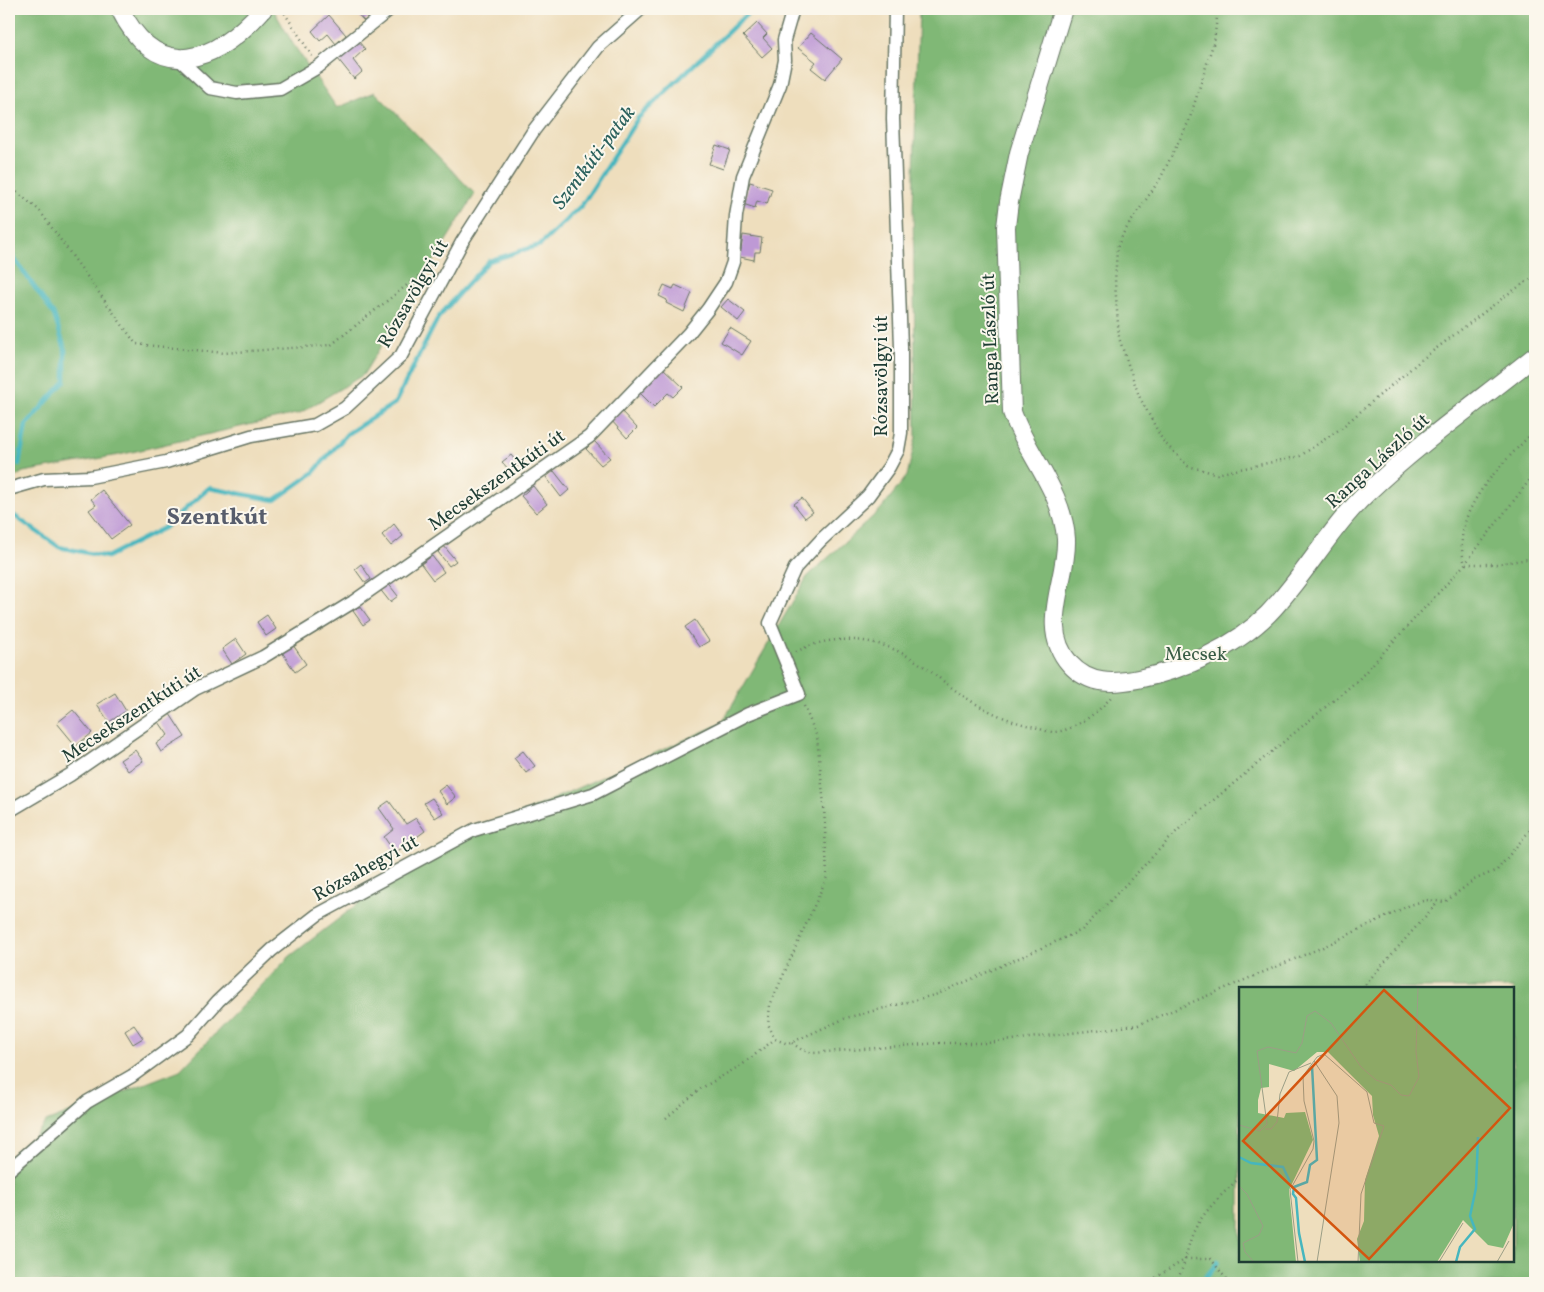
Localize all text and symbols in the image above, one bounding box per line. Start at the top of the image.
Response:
water label: Szentkúti-patak [546,100,643,216]
street label: Rózsavölgyi út [372,235,456,353]
street label: Ranga László út [976,272,1006,405]
street label: Rózsavölgyi út [869,315,895,437]
street label: Ranga László út [1321,408,1436,515]
street label: Mecsekszentkúti út [423,423,571,538]
district label: Szentkút [167,501,267,535]
park label: Mecsek [1165,642,1227,668]
street label: Mecsekszentkúti út [57,660,207,770]
street label: Rózsahegyi út [308,829,424,908]
inset map [1239,987,1514,1262]

